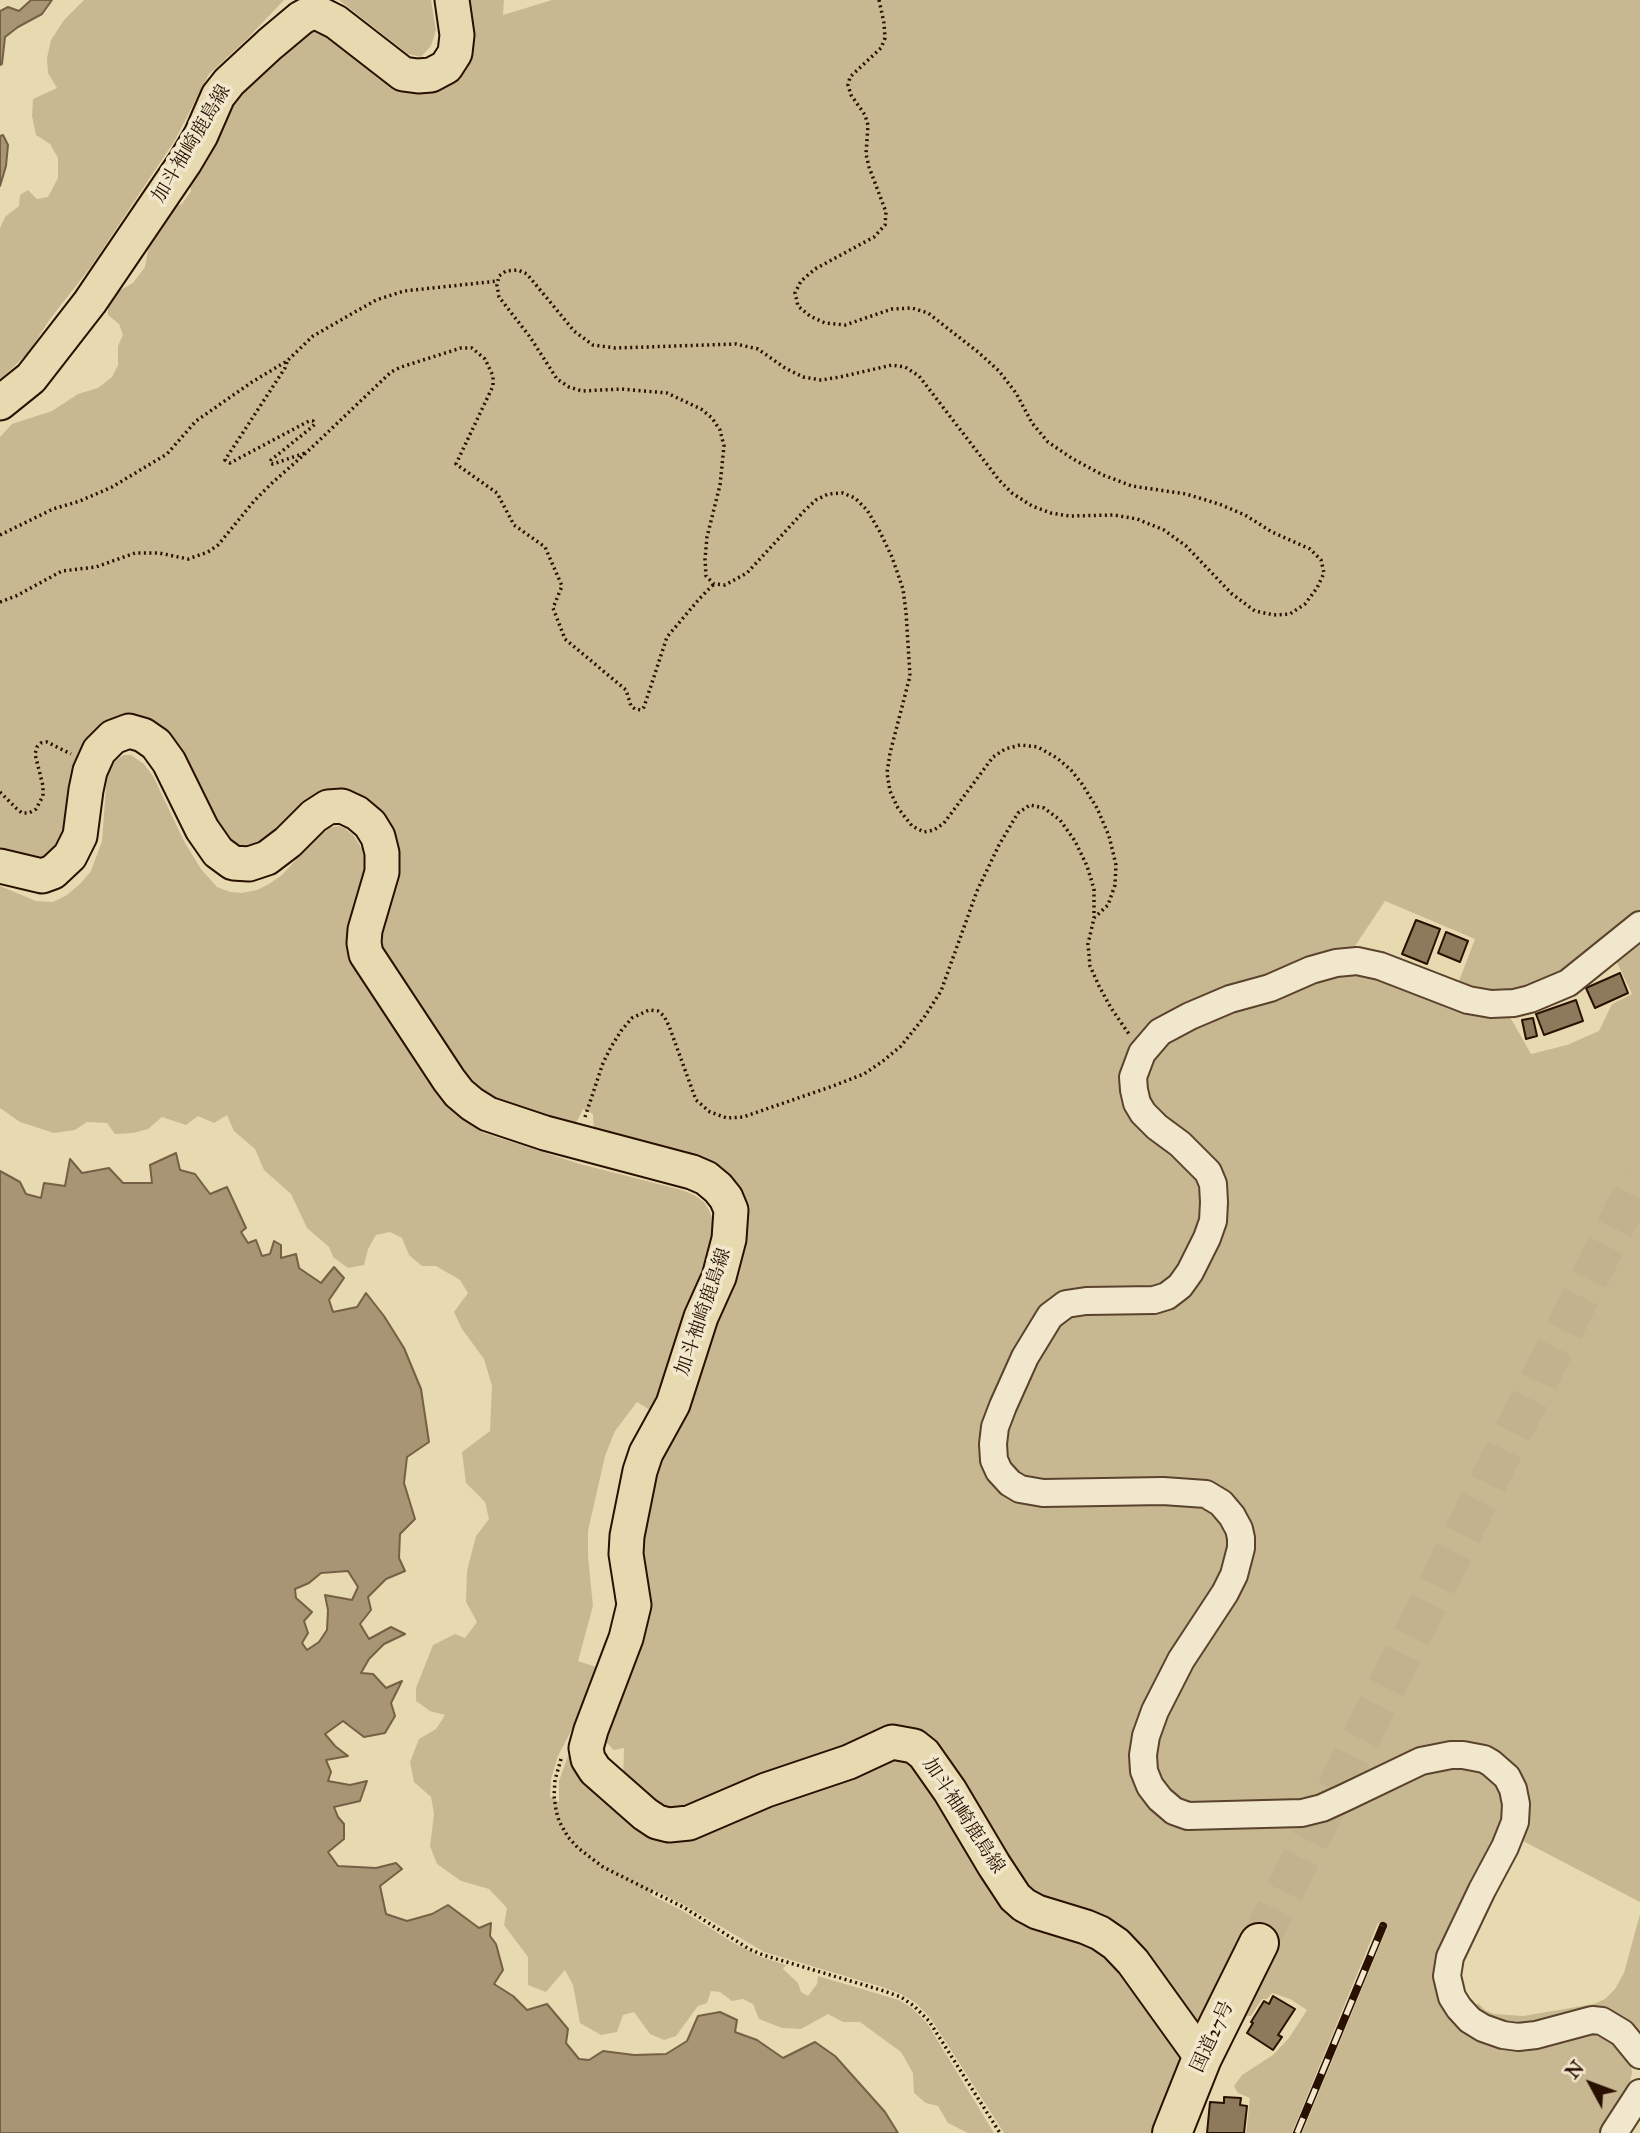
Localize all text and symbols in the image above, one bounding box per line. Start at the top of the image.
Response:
street label: 加斗袖崎鹿島線 [148,81,236,207]
street label: 加斗袖崎鹿島線 [672,1245,736,1379]
street label: 加斗袖崎鹿島線 [917,1754,1009,1878]
street label: 国道27号 [1187,1998,1239,2076]
north arrow [1556,2049,1626,2119]
text: N [1561,2056,1589,2084]

